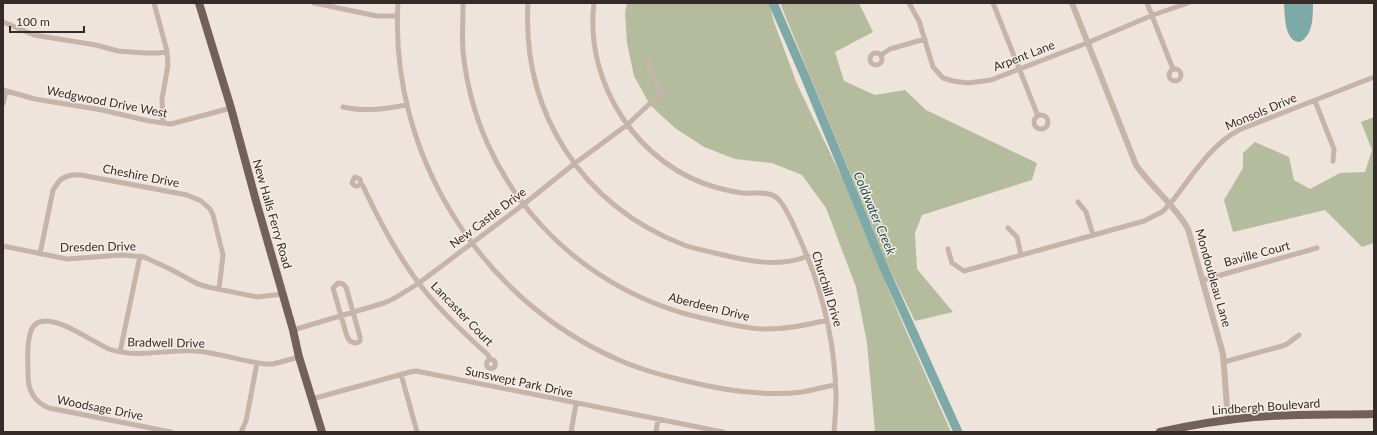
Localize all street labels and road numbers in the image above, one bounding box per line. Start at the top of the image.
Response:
street label: Arpent Lane [991,37,1057,74]
street label: Wedgwood Drive West [45,82,170,121]
street label: Monsols Drive [1223,90,1299,133]
street label: New Halls Ferry Road [250,157,295,270]
street label: Cheshire Drive [101,161,181,190]
street label: New Castle Drive [447,184,529,251]
street label: Mondoubleau Lane [1192,227,1235,329]
street label: Baville Court [1222,237,1292,270]
street label: Dresden Drive [60,238,136,255]
street label: Churchill Drive [809,249,846,328]
street label: Lancaster Court [428,278,497,349]
street label: Aberdeen Drive [667,289,751,324]
street label: Bradwell Drive [127,334,205,351]
street label: Sunswept Park Drive [464,363,574,400]
street label: Woodsage Drive [56,392,144,423]
street label: Lindbergh Boulevard [1211,395,1321,418]

